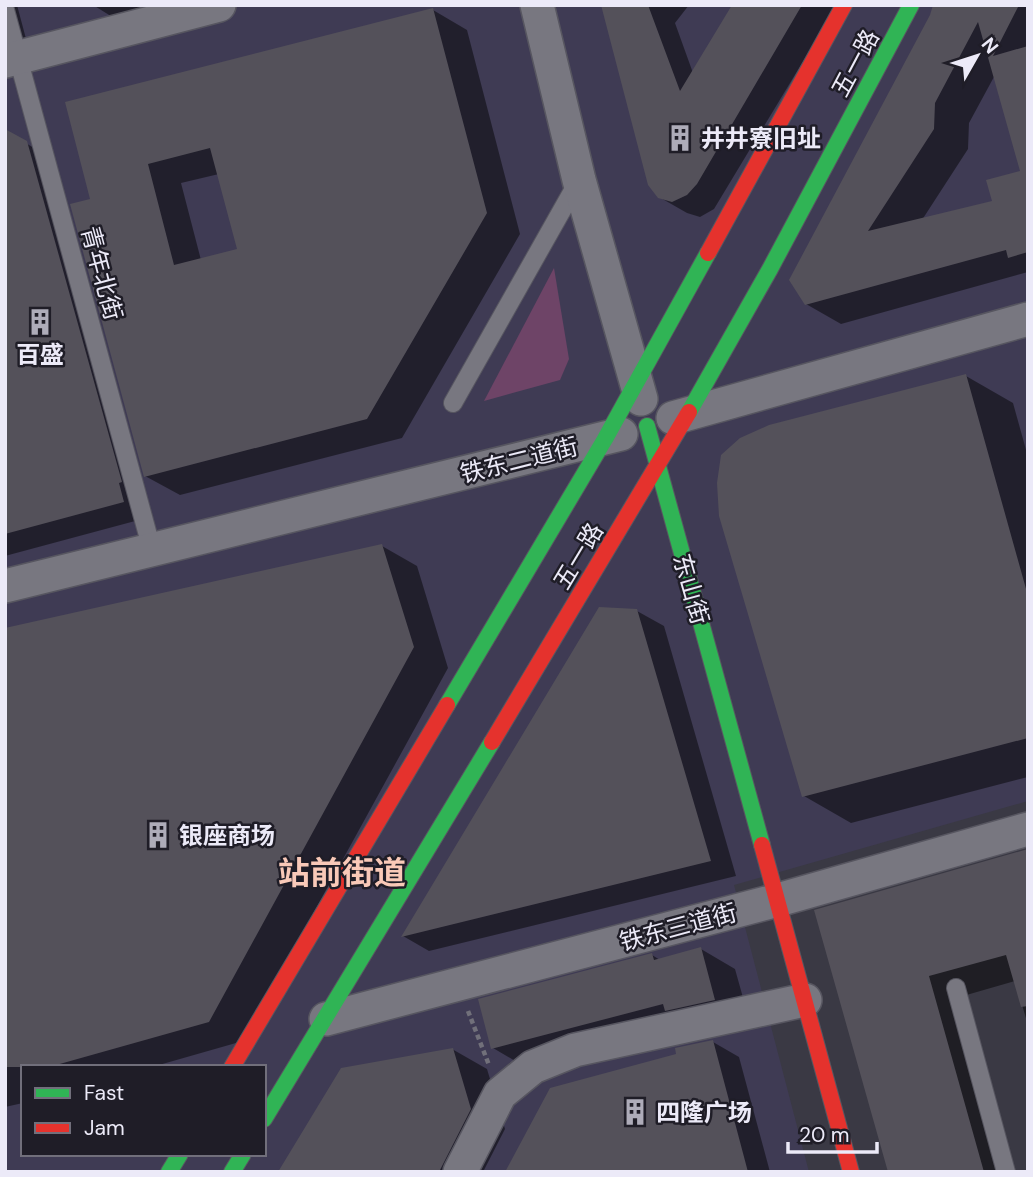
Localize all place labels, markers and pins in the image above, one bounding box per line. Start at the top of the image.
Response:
building icon: 井井寮旧址 [665,123,695,153]
place label: 井井寮旧址 [701,123,821,154]
building icon: 百盛 [25,307,55,337]
place label: 百盛 [16,339,64,370]
building icon: 银座商场 [143,820,173,850]
place label: 银座商场 [179,820,275,851]
building icon: 四隆广场 [620,1097,650,1127]
place label: 四隆广场 [656,1097,752,1128]

